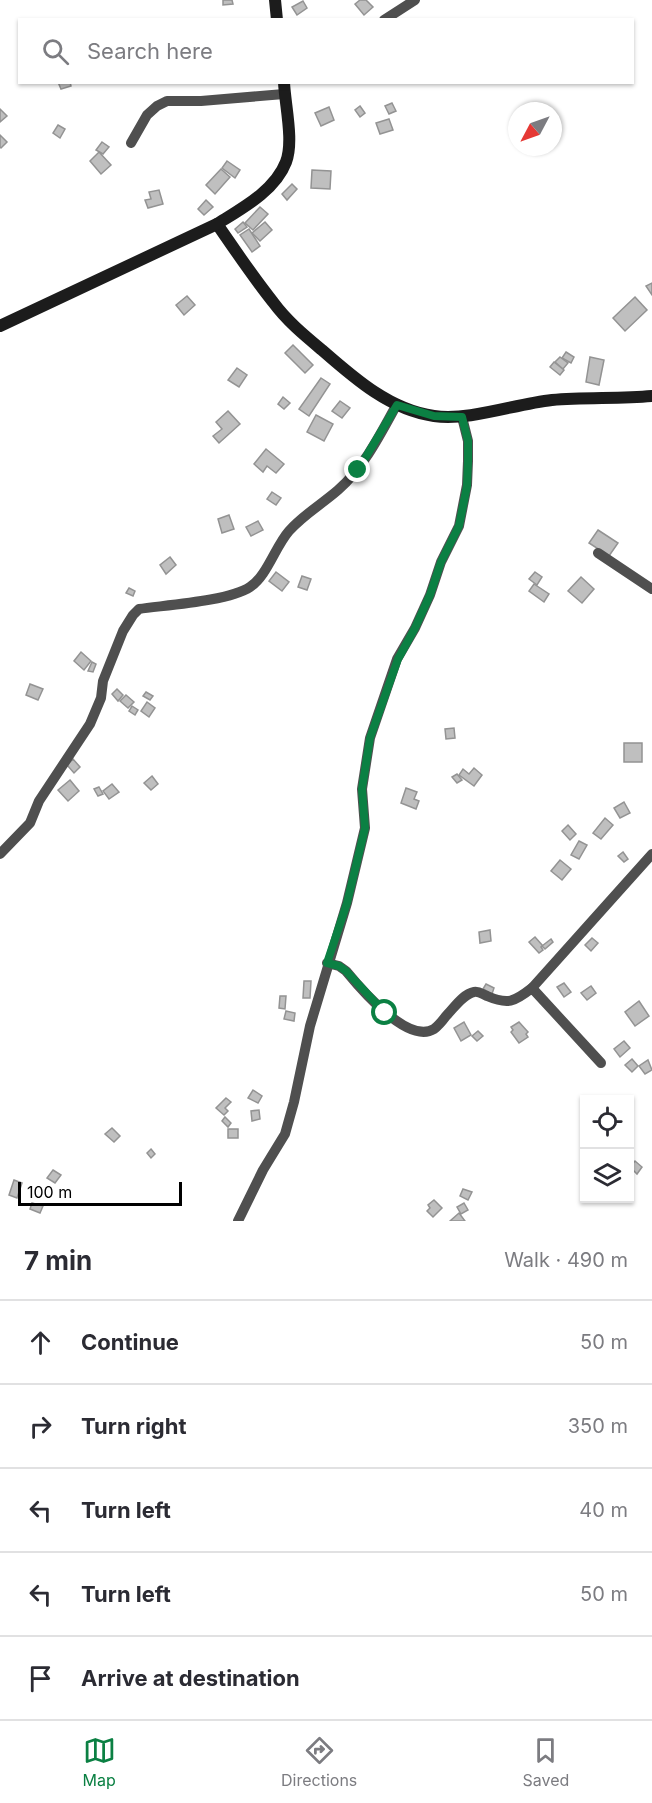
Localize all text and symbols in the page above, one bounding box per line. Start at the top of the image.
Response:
search box [18,18,634,84]
icon: search [39,35,72,68]
text: Search here [87,38,213,64]
north arrow [508,102,562,156]
route end [344,456,370,482]
route start [371,999,397,1025]
map controls [580,1095,634,1203]
button: locate [580,1095,634,1149]
button: layers [580,1149,634,1203]
scale bar [18,1179,182,1206]
text: 100 m [27,1182,72,1202]
text: 7 min [24,1245,92,1276]
text: Walk · 490 m [504,1248,628,1272]
icon: ahead [24,1326,57,1359]
text: Continue [81,1329,179,1355]
text: 50 m [580,1330,628,1354]
icon: right [24,1410,57,1443]
text: Turn right [81,1413,187,1439]
text: 350 m [568,1414,628,1438]
icon: left [24,1494,57,1527]
text: Turn left [81,1497,171,1523]
text: 40 m [579,1498,628,1522]
icon: left [24,1578,57,1611]
text: Turn left [81,1581,171,1607]
text: 50 m [580,1582,628,1606]
icon: arrive [24,1662,57,1695]
text: Arrive at destination [81,1665,300,1691]
tab: Map [83,1734,116,1790]
tab: Directions [281,1734,357,1790]
tab: Saved [523,1734,569,1790]

